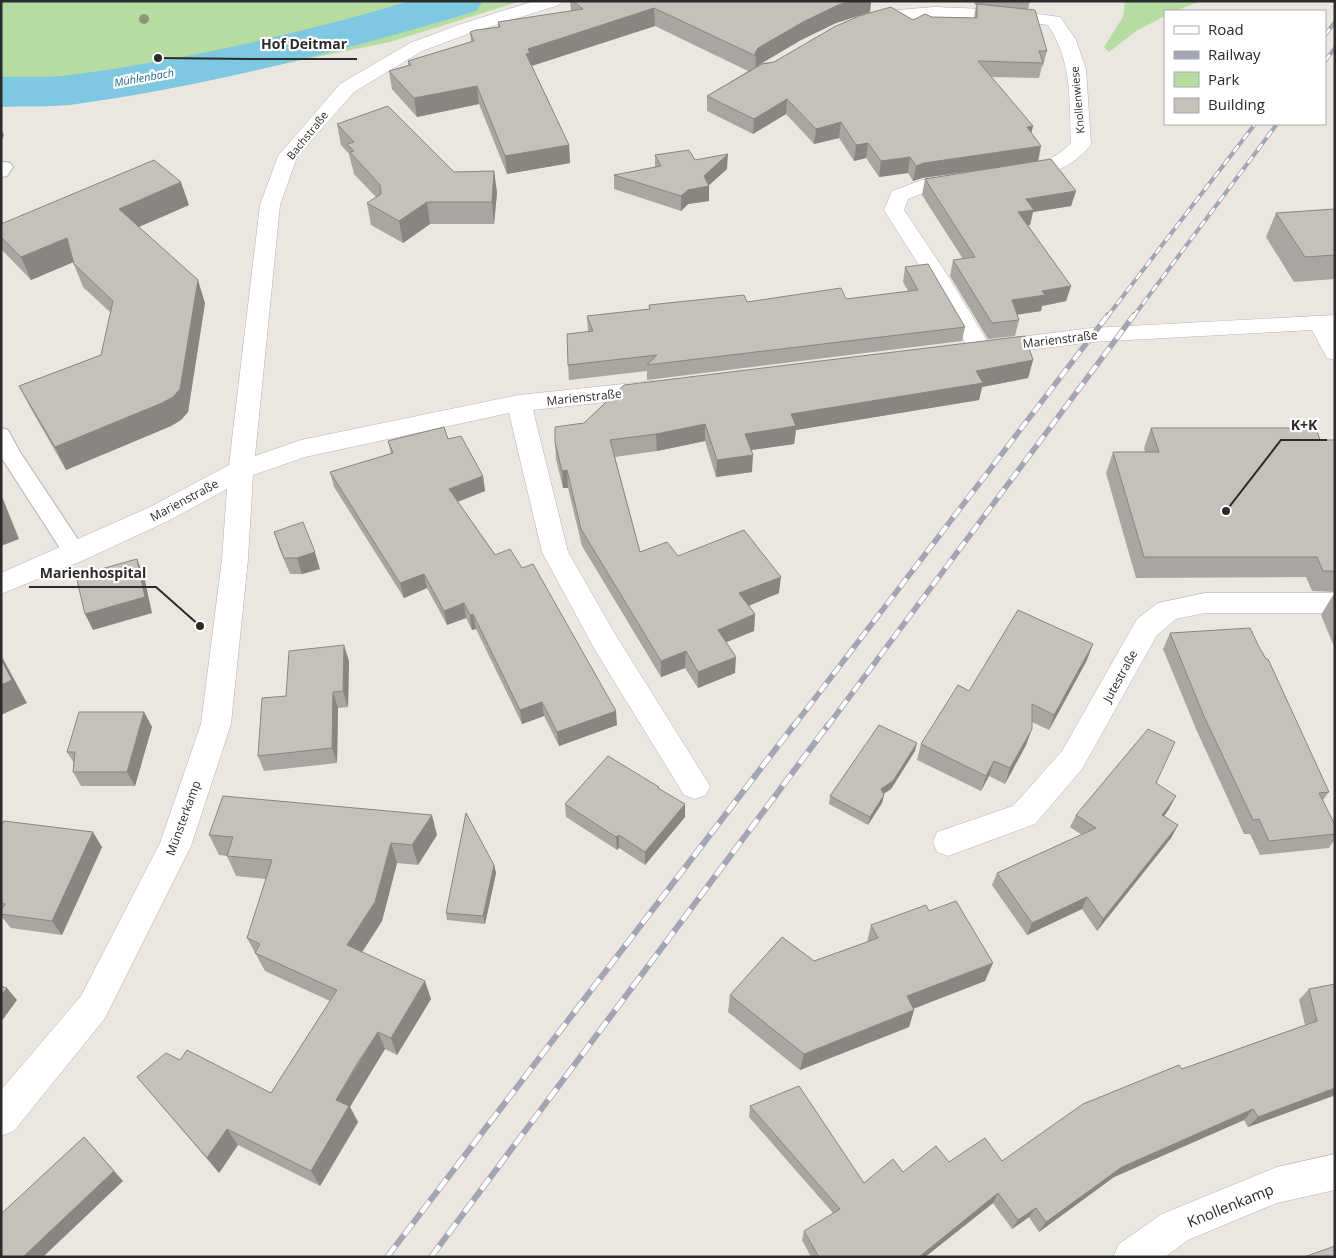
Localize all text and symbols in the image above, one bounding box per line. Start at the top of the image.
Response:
legend [1164,10,1326,125]
text: Road [1208,19,1244,39]
callout: Hof Deitmar [251,30,357,59]
text: Hof Deitmar [261,34,348,53]
text: Railway [1208,44,1261,64]
water label: Mühlenbach [113,64,175,90]
street label: Knollenwiese [1067,66,1087,134]
text: Park [1208,69,1239,89]
text: Building [1208,94,1265,114]
street label: Bachstraße [283,108,331,162]
street label: Marienstraße [1022,326,1099,352]
street label: Marienstraße [546,385,623,409]
callout: K+K [1281,411,1327,440]
text: K+K [1291,415,1318,434]
street label: Marienstraße [147,475,221,525]
callout: Marienhospital [29,558,156,587]
text: Marienhospital [40,563,146,582]
street label: Jutestraße [1098,647,1141,706]
street label: Münsterkamp [162,778,204,858]
street label: Knollenkamp [1184,1179,1276,1231]

